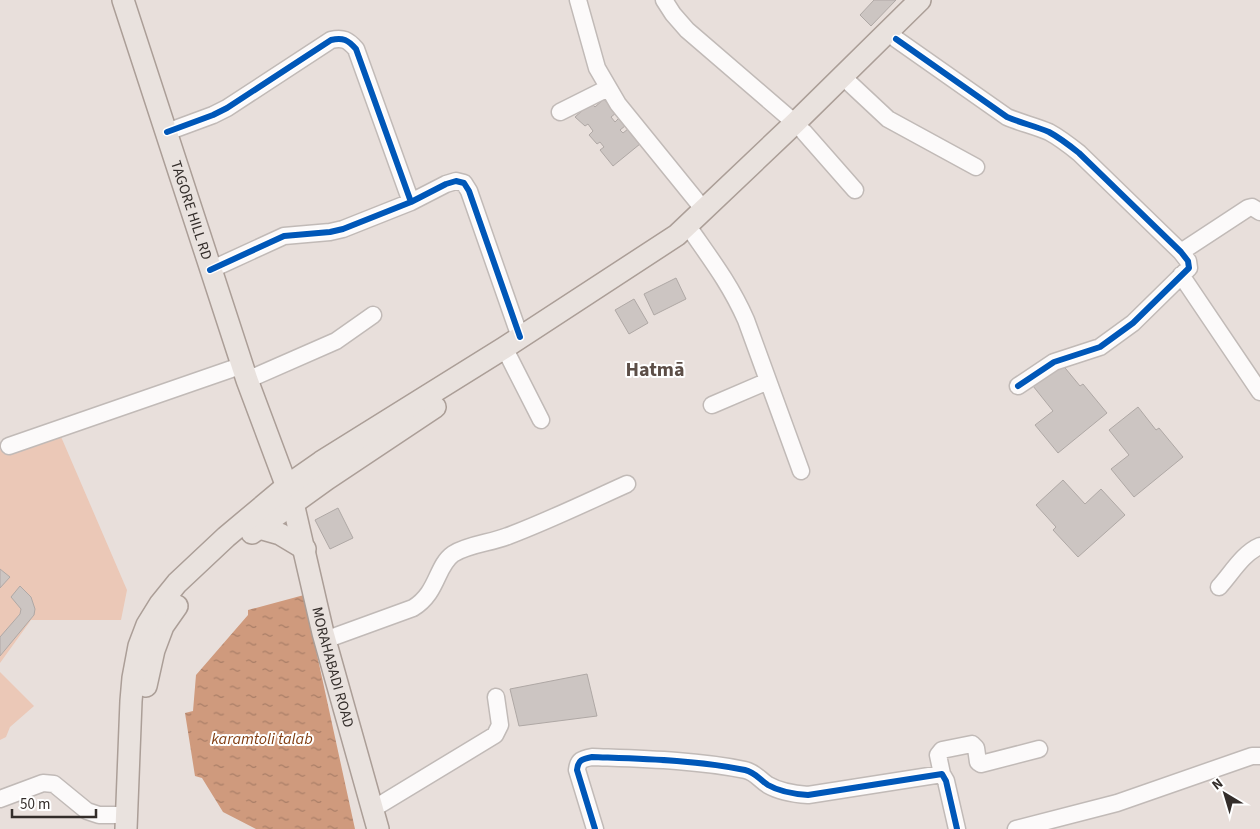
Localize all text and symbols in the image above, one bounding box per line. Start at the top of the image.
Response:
street label: TAGORE HILL RD [165,158,217,263]
district label: Hatmā [626,356,685,384]
street label: MORAHABADI ROAD [306,605,359,730]
water label: karamtoli talab [211,728,313,750]
north arrow [1200,769,1250,819]
text: N [1208,774,1227,795]
scale bar [12,786,96,818]
text: 50 m [20,794,50,815]

